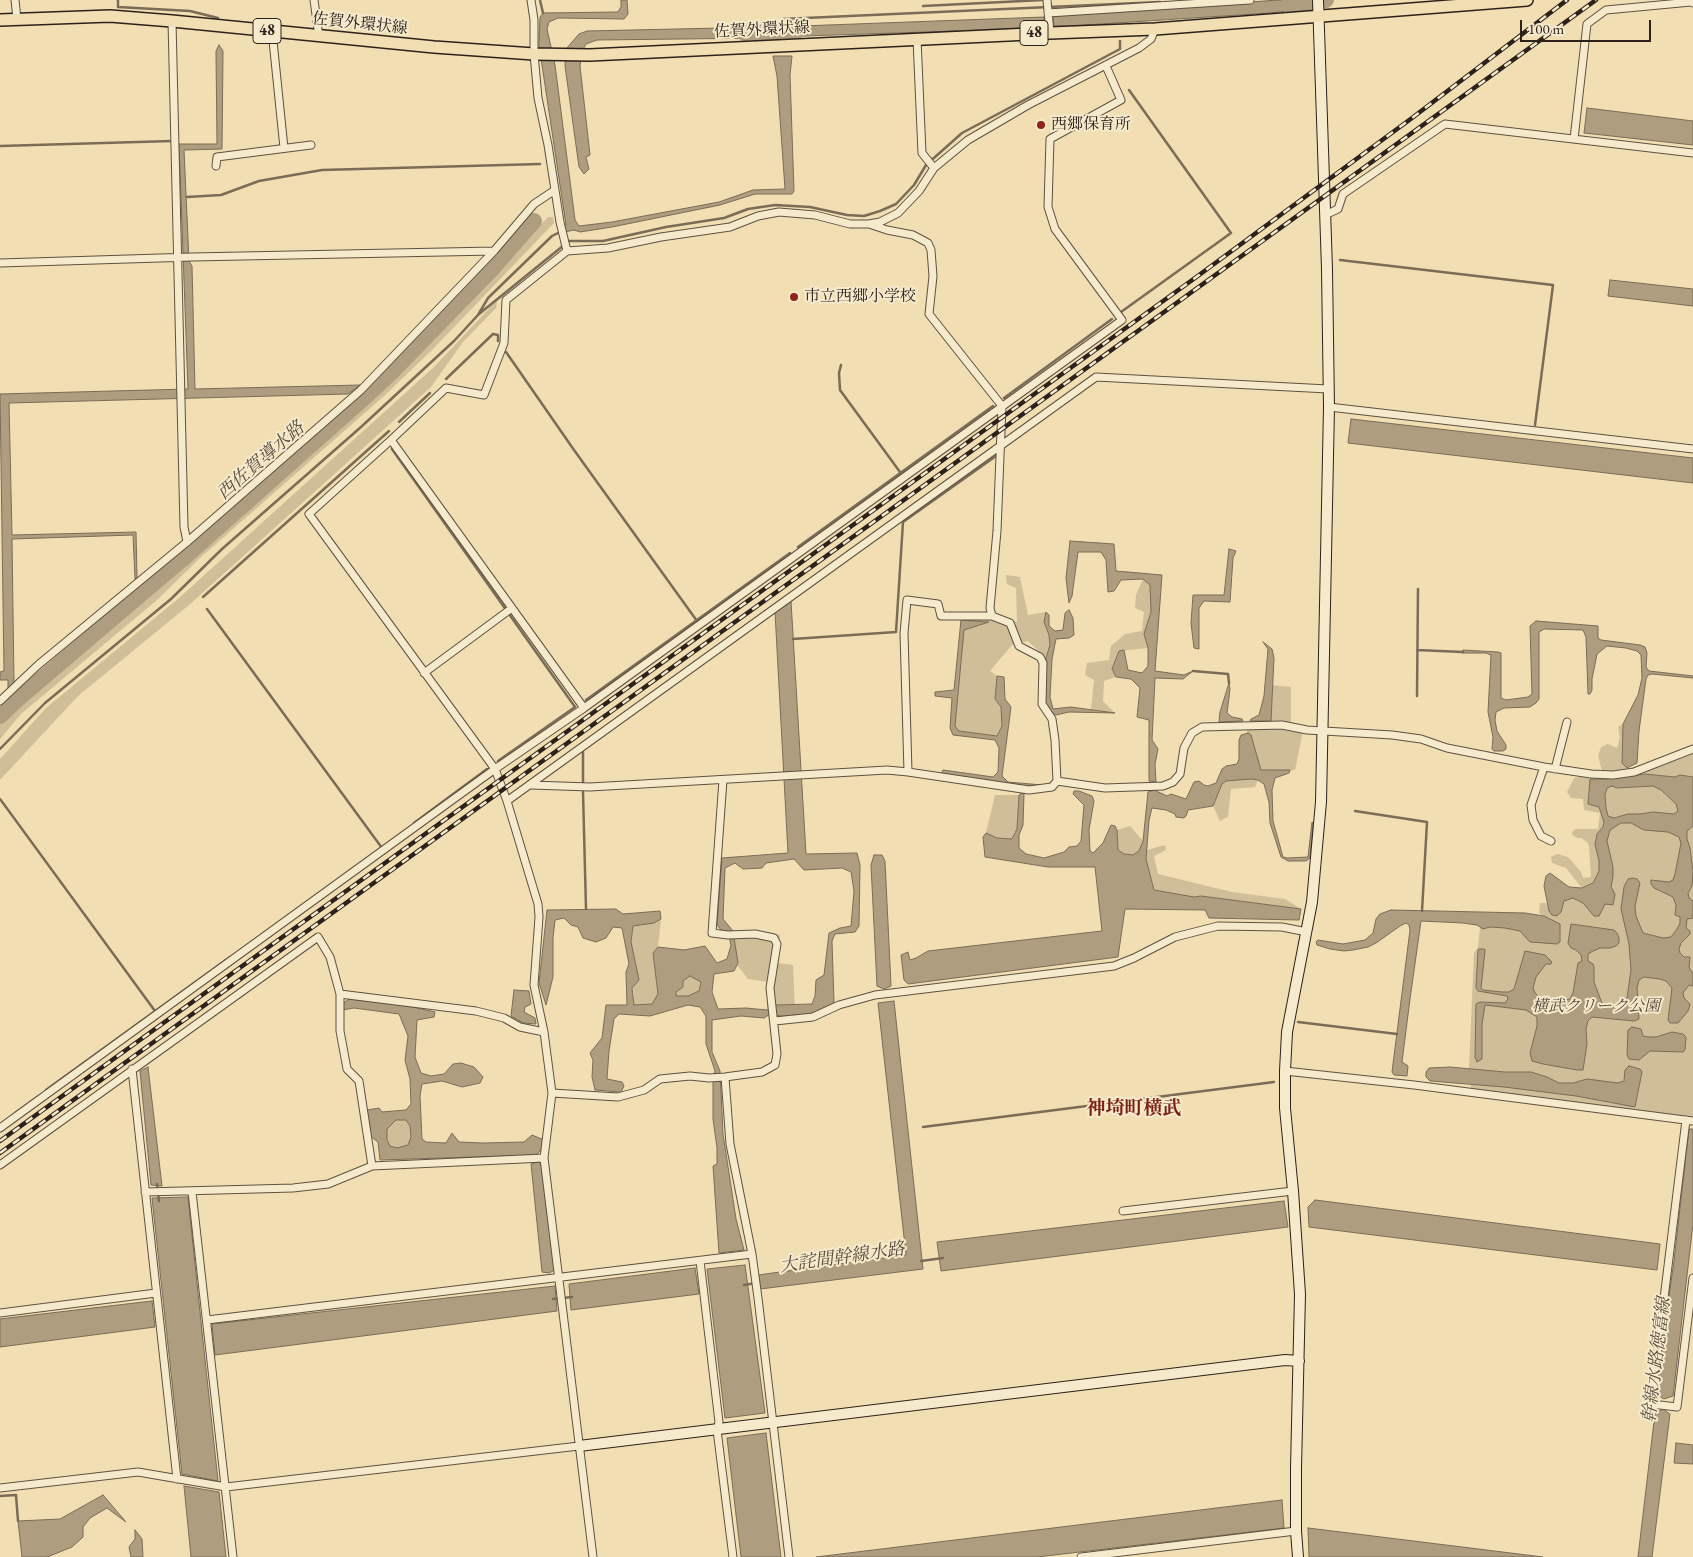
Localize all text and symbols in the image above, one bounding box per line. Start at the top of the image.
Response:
street label: 佐賀外環状線 [311,9,409,39]
scale bar [1523,10,1654,42]
road number: 48 [253,18,281,44]
street label: 佐賀外環状線 [714,18,810,42]
text: 100 m [1528,19,1564,38]
road number: 48 [1020,20,1048,46]
place label: 西郷保育所 [1051,115,1131,135]
marker: 西郷保育所 [1035,119,1047,131]
place label: 市立西郷小学校 [804,287,916,307]
marker: 市立西郷小学校 [788,291,800,303]
water label: 西佐賀導水路 [213,417,309,505]
park label: 横武クリーク公園 [1532,997,1660,1017]
district label: 神埼町横武 [1087,1098,1181,1120]
water label: 大詫間幹線水路 [778,1239,906,1277]
water label: 幹線水路徳富線 [1639,1296,1675,1424]

